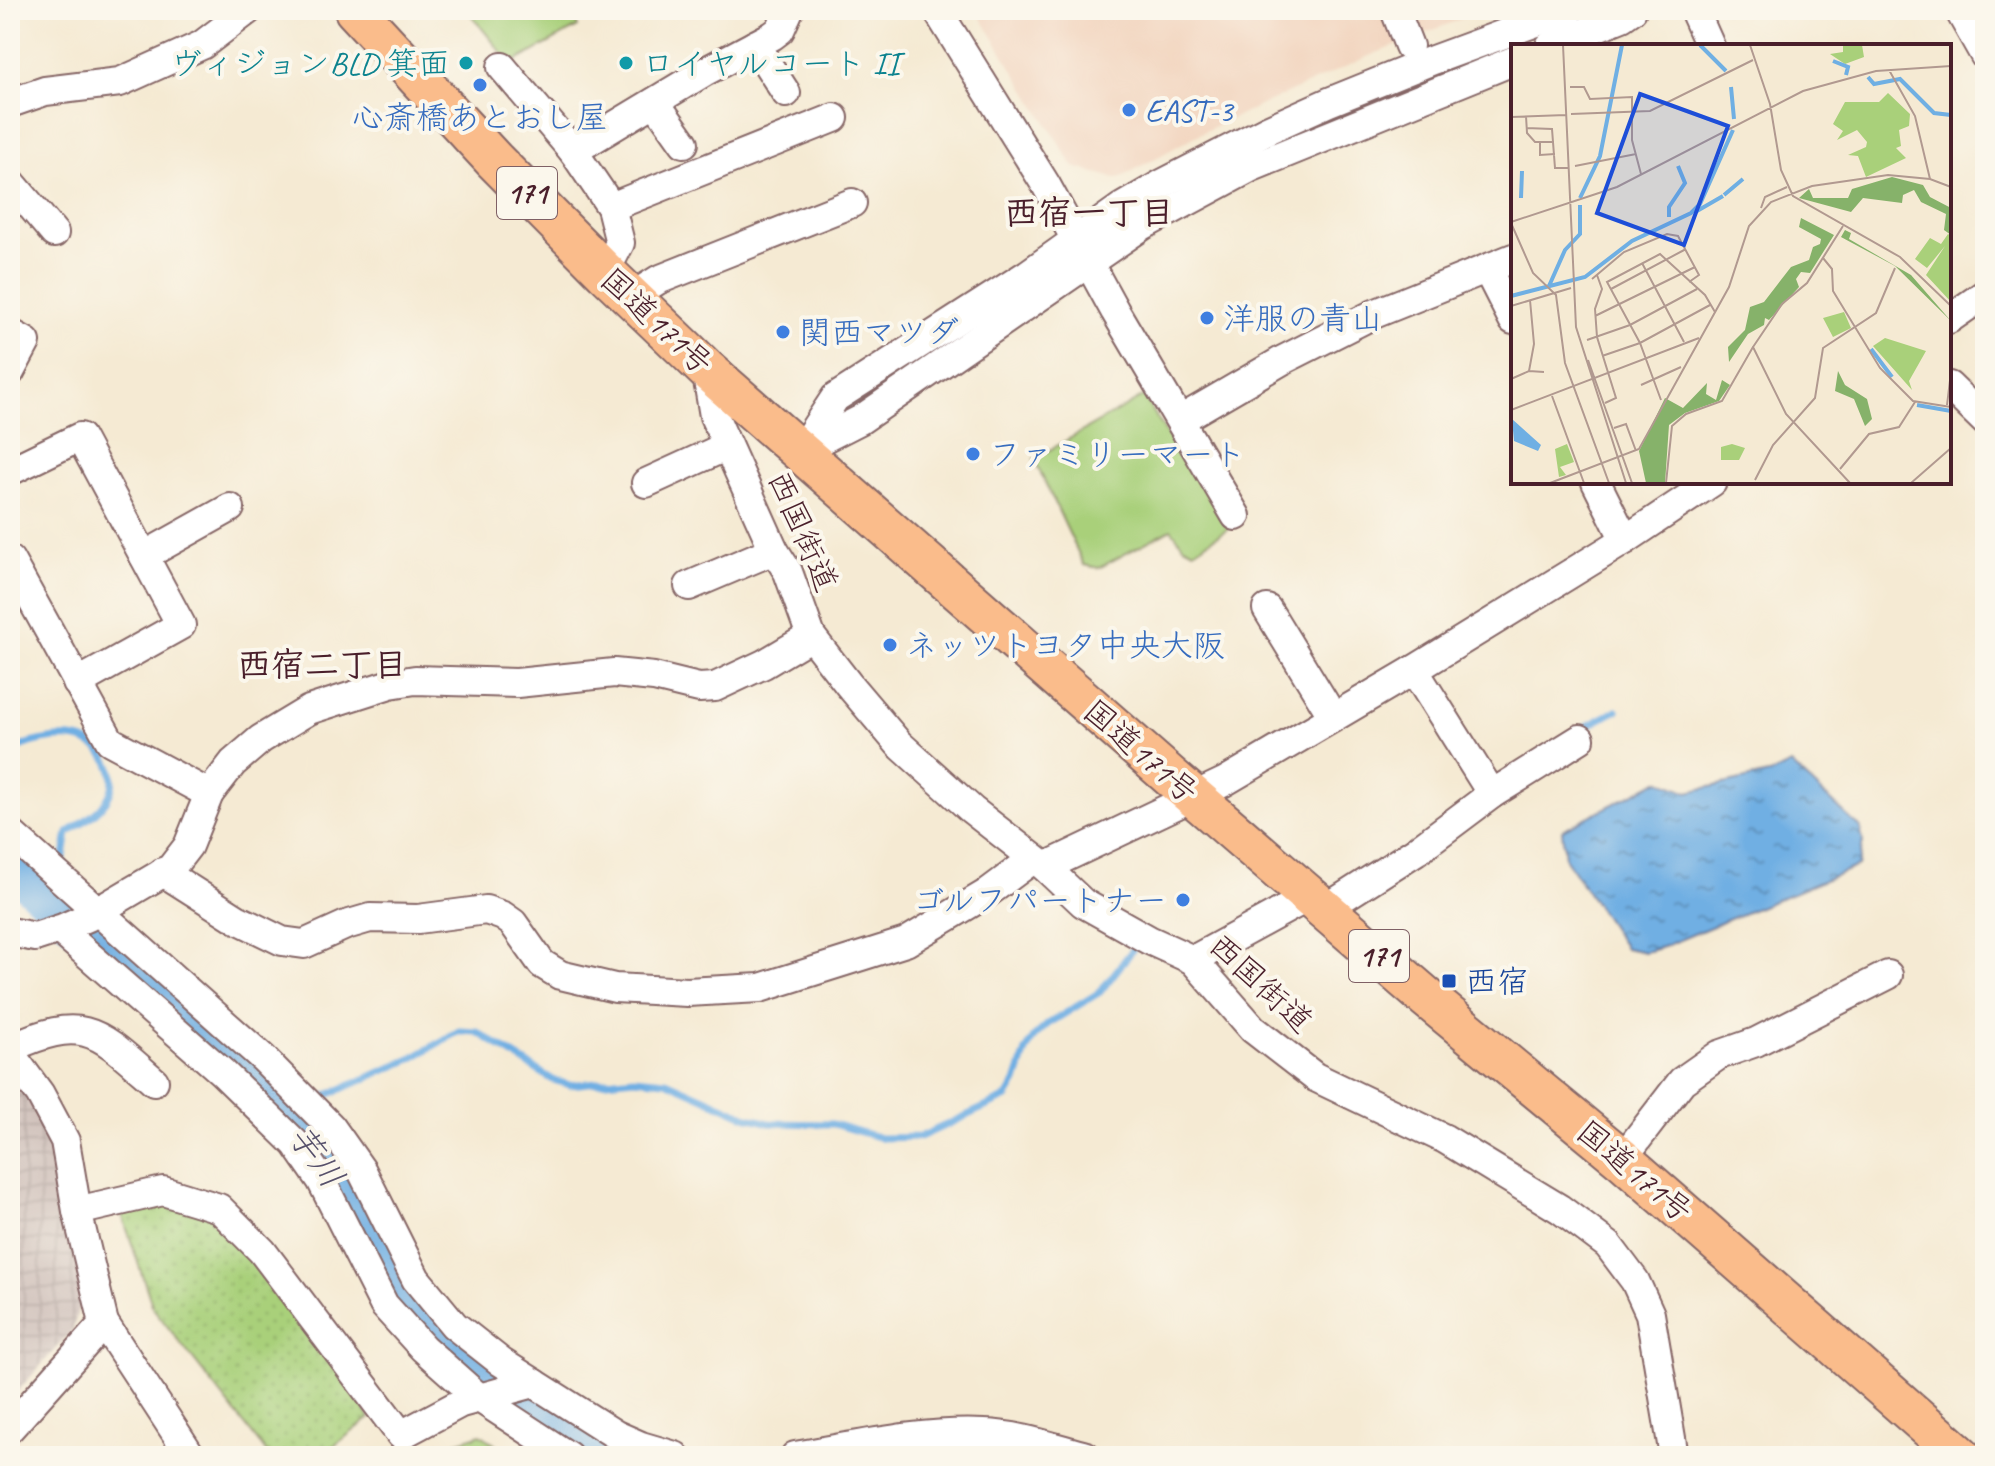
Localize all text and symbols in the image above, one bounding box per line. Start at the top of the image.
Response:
place label: ヴィジョンBLD 箕面 [170,43,450,84]
place label: ロイヤルコート II [642,43,906,84]
inset map [1511,44,1951,484]
marker: ヴィジョンBLD 箕面 [457,54,475,72]
marker: ロイヤルコート II [617,54,635,72]
marker: 心斎橋あとおし屋 [471,76,489,94]
place label: EAST-3 [1145,90,1235,131]
place label: 心斎橋あとおし屋 [352,97,608,138]
marker: EAST-3 [1120,101,1138,119]
road number: 171 [497,167,557,219]
district label: 西宿一丁目 [1004,191,1174,234]
street label: 国道171号 [592,259,722,384]
place label: 洋服の青山 [1223,298,1383,339]
marker: 洋服の青山 [1198,309,1216,327]
place label: 関西マツダ [799,312,959,353]
marker: 関西マツダ [774,323,792,341]
place label: ファミリーマート [989,434,1246,475]
marker: ファミリーマート [964,445,982,463]
street label: 西国街道 [758,464,847,598]
place label: ネッツトヨタ中央大阪 [906,625,1225,666]
marker: ネッツトヨタ中央大阪 [881,636,899,654]
district label: 西宿二丁目 [237,643,407,686]
street label: 国道171号 [1075,690,1207,813]
place label: ゴルフパートナー [912,880,1167,921]
marker: ゴルフパートナー [1174,891,1192,909]
street label: 西国街道 [1200,925,1321,1042]
road number: 171 [1349,930,1409,982]
place label: 西宿 [1465,961,1529,1002]
marker: 西宿 [1440,972,1458,990]
street label: 国道171号 [1568,1111,1701,1232]
water label: 芋川 [279,1116,354,1196]

